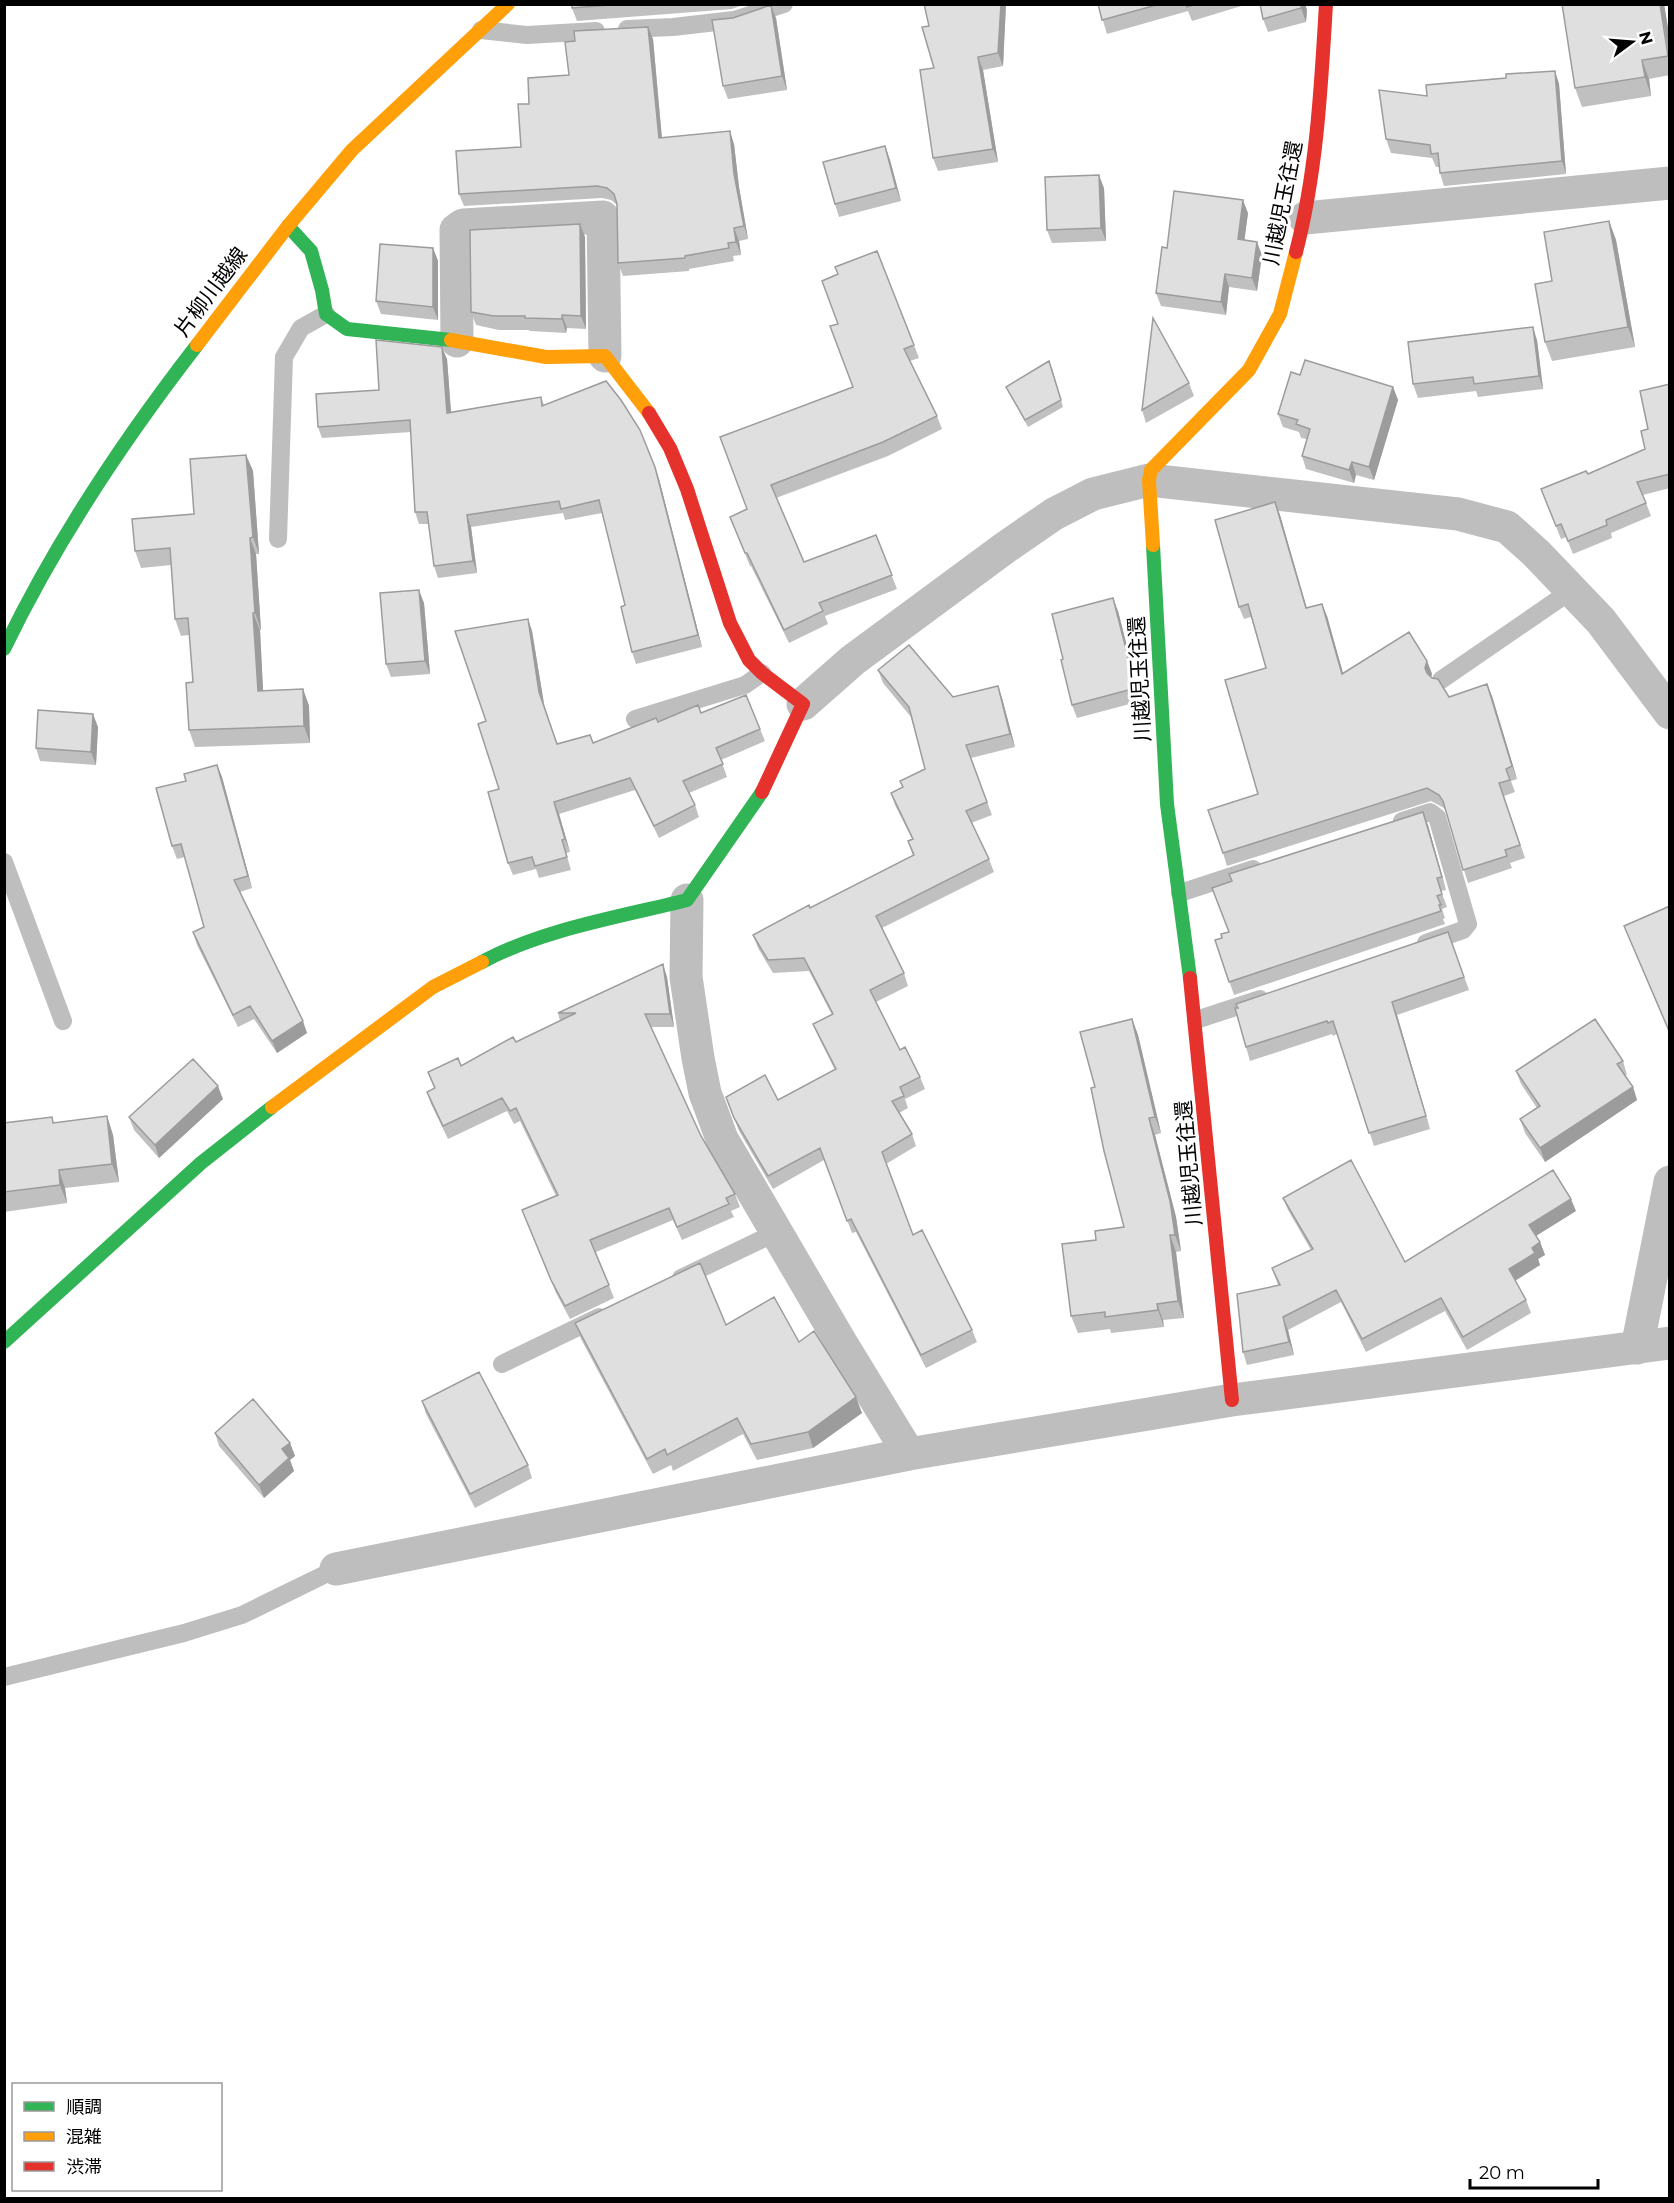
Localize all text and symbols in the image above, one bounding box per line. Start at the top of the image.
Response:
north arrow [1602,12,1662,72]
text: N [1635,29,1657,47]
street label: 川越児玉往還 [1258,139,1307,267]
street label: 片柳川越線 [169,242,252,341]
street label: 川越児玉往還 [1124,615,1155,743]
street label: 川越児玉往還 [1171,1099,1206,1227]
legend [12,2083,222,2191]
text: 順調 [66,2096,102,2118]
text: 混雑 [66,2126,102,2148]
scale bar [1470,2152,1598,2190]
text: 渋滞 [66,2156,102,2178]
text: 20 m [1479,2162,1525,2184]

